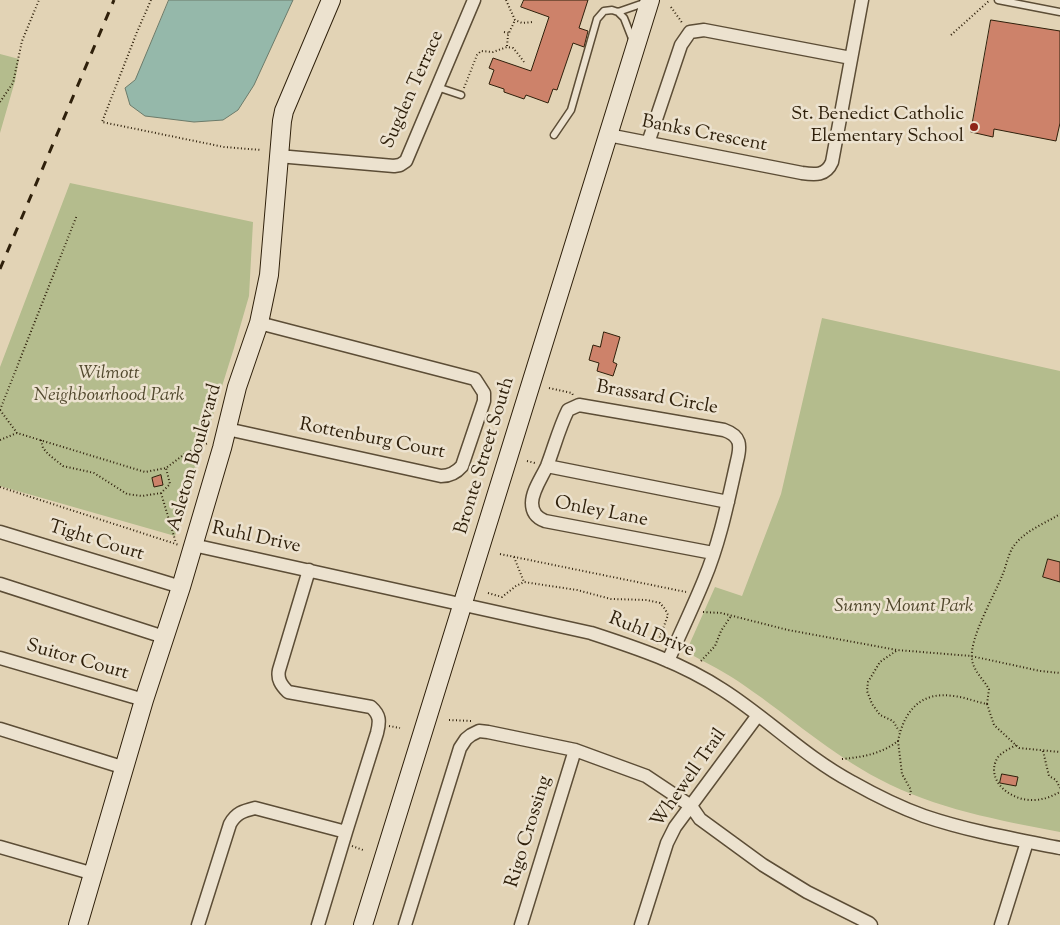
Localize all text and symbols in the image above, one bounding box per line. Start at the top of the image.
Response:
street label: Sugden Terrace [378,27,450,153]
place label: St. Benedict Catholic Elementary School [791,105,964,149]
street label: Banks Crescent [639,112,769,158]
marker: St. Benedict Catholic Elementary School [968,121,980,133]
park label: Wilmott Neighbourhood Park [34,364,184,408]
street label: Bronte Street South [451,375,521,537]
street label: Brassard Circle [594,377,720,421]
street label: Asleton Boulevard [164,382,228,534]
street label: Rottenburg Court [297,415,447,465]
street label: Onley Lane [552,493,650,533]
street label: Tight Court [46,517,146,567]
street label: Ruhl Drive [209,518,303,560]
park label: Sunny Mount Park [834,597,974,619]
street label: Ruhl Drive [605,609,697,663]
street label: Suitor Court [23,636,131,686]
street label: Whewell Trail [647,725,733,833]
street label: Rigo Crossing [502,773,558,891]

